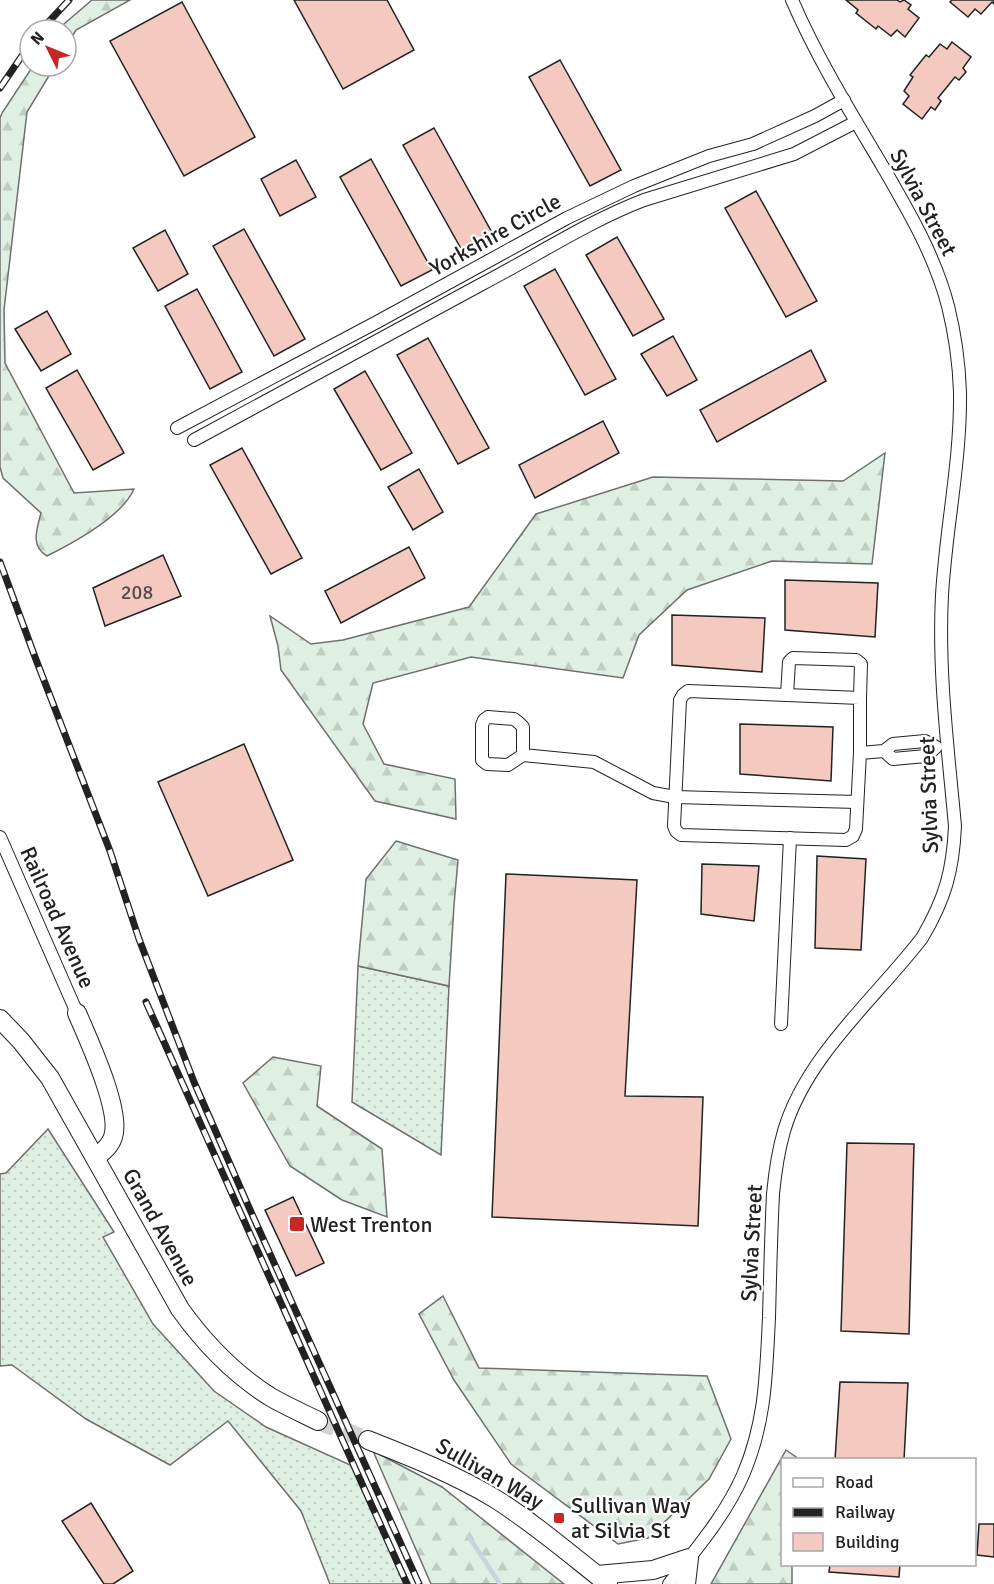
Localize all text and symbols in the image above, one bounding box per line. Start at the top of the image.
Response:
north arrow [18,18,78,78]
text: N [27,28,49,49]
street label: Sylvia Street [884,144,963,261]
street label: Yorkshire Circle [425,187,566,282]
house number: 208 [121,580,153,605]
street label: Sylvia Street [913,736,944,854]
street label: Railroad Avenue [14,842,101,992]
street label: Grand Avenue [117,1164,204,1291]
street label: Sylvia Street [735,1183,768,1302]
place label: West Trenton [310,1211,432,1238]
marker: West Trenton [288,1215,306,1233]
street label: Sullivan Way [431,1432,549,1515]
legend [781,1458,976,1566]
text: Road [835,1471,874,1493]
place label: Sullivan Way at Silvia St [571,1492,691,1544]
text: Railway [835,1501,896,1523]
marker: Sullivan Way at Silvia St [552,1511,566,1525]
text: Building [835,1531,899,1553]

